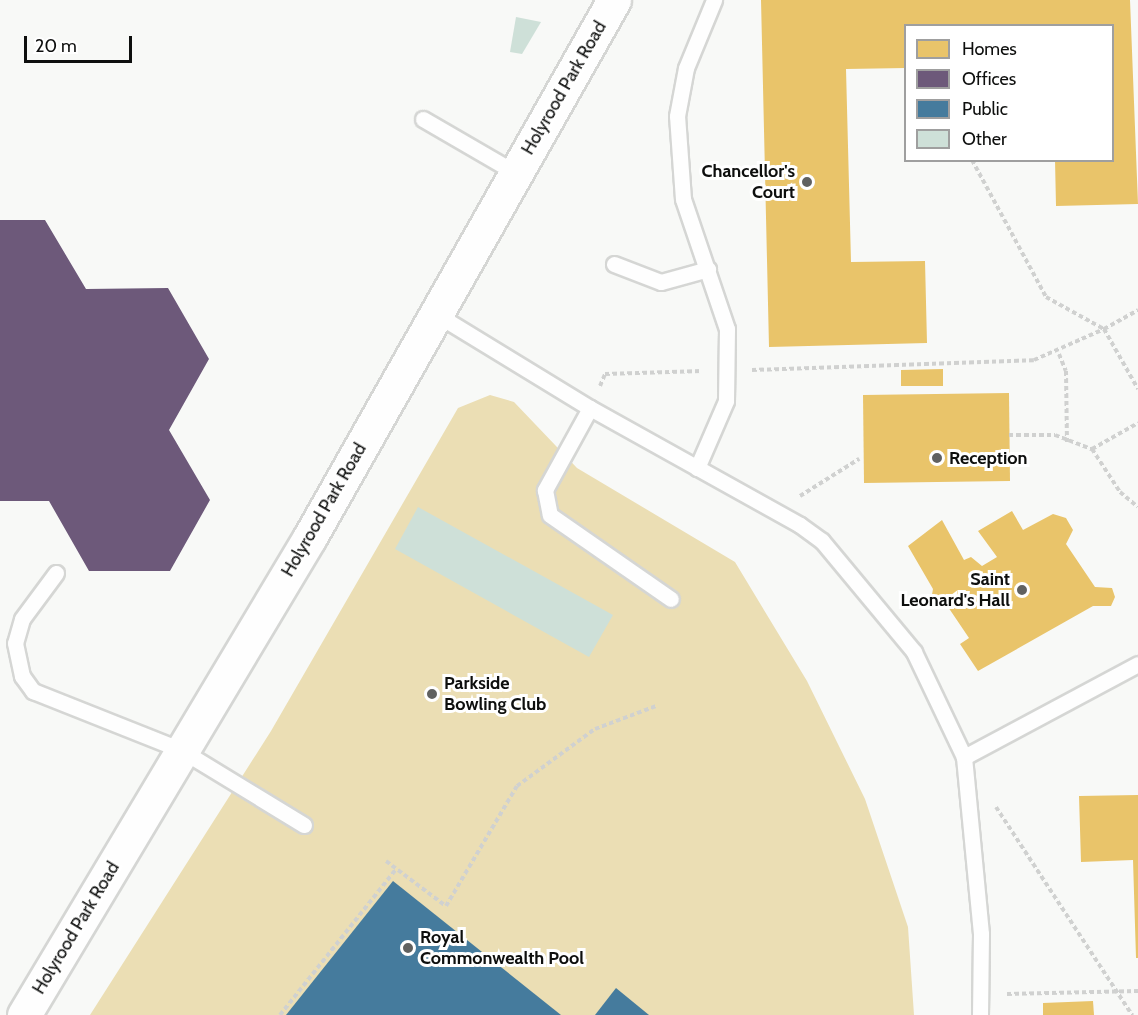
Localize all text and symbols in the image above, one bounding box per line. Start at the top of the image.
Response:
street label: Holyrood Park Road [517,17,611,159]
scale bar [27,24,135,62]
legend [904,24,1114,162]
text: 20 m [35,35,77,57]
text: Homes [962,38,1017,60]
text: Offices [962,68,1016,90]
text: Public [962,98,1008,120]
text: Other [962,128,1007,150]
place label: Chancellor's Court [702,161,795,204]
marker: Chancellor's Court [800,175,814,189]
street label: Holyrood Park Road [277,439,371,581]
place label: Reception [949,447,1027,469]
marker: Reception [930,451,944,465]
place label: Saint Leonard's Hall [900,569,1010,612]
marker: Saint Leonard's Hall [1015,583,1029,597]
place label: Parkside Bowling Club [444,673,546,716]
marker: Parkside Bowling Club [425,687,439,701]
street label: Holyrood Park Road [28,858,124,998]
place label: Royal Commonwealth Pool [420,927,584,970]
marker: Royal Commonwealth Pool [401,941,415,955]

